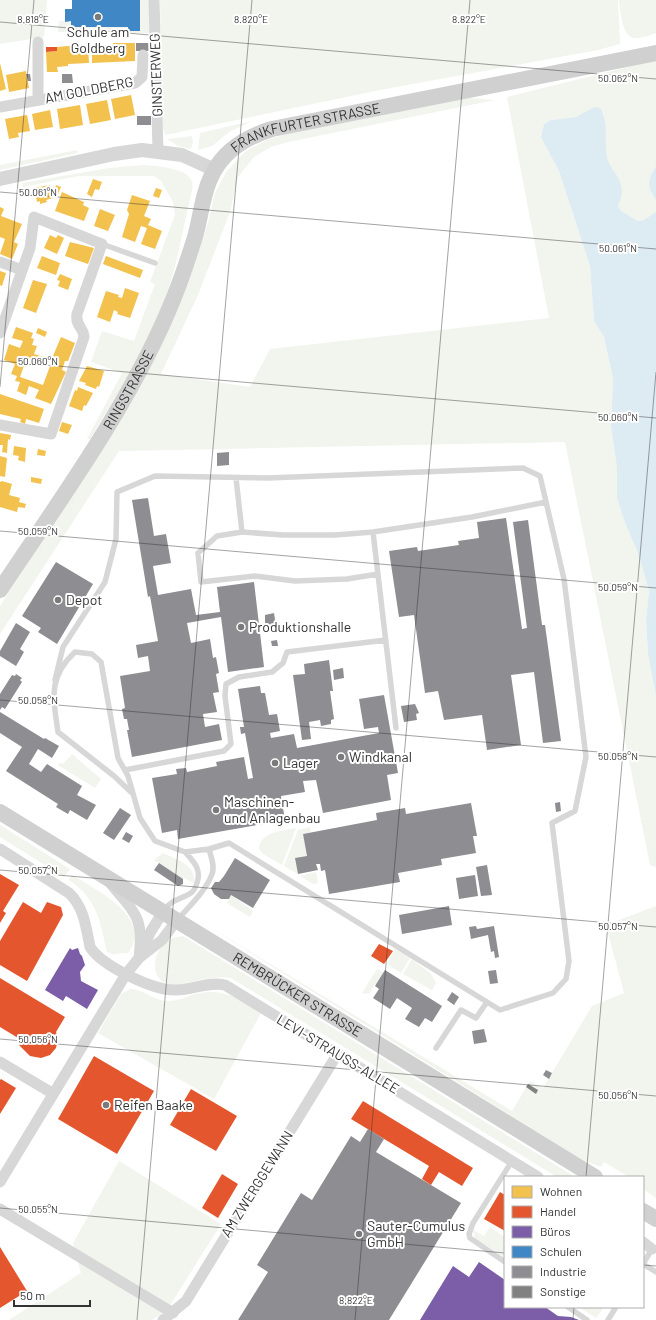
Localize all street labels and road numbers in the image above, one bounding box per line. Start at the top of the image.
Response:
street label: GINSTERWEG [146,33,165,117]
street label: AM GOLDBERG [43,73,135,106]
street label: FRANKFURTER STRASSE [227,99,382,156]
street label: RINGSTRASSE [99,347,157,432]
street label: REMBRÜCKER STRASSE [230,948,365,1040]
street label: LEVI-STRAUSS-ALLEE [274,1010,402,1097]
street label: AM ZWERGGEWANN [217,1127,296,1240]

